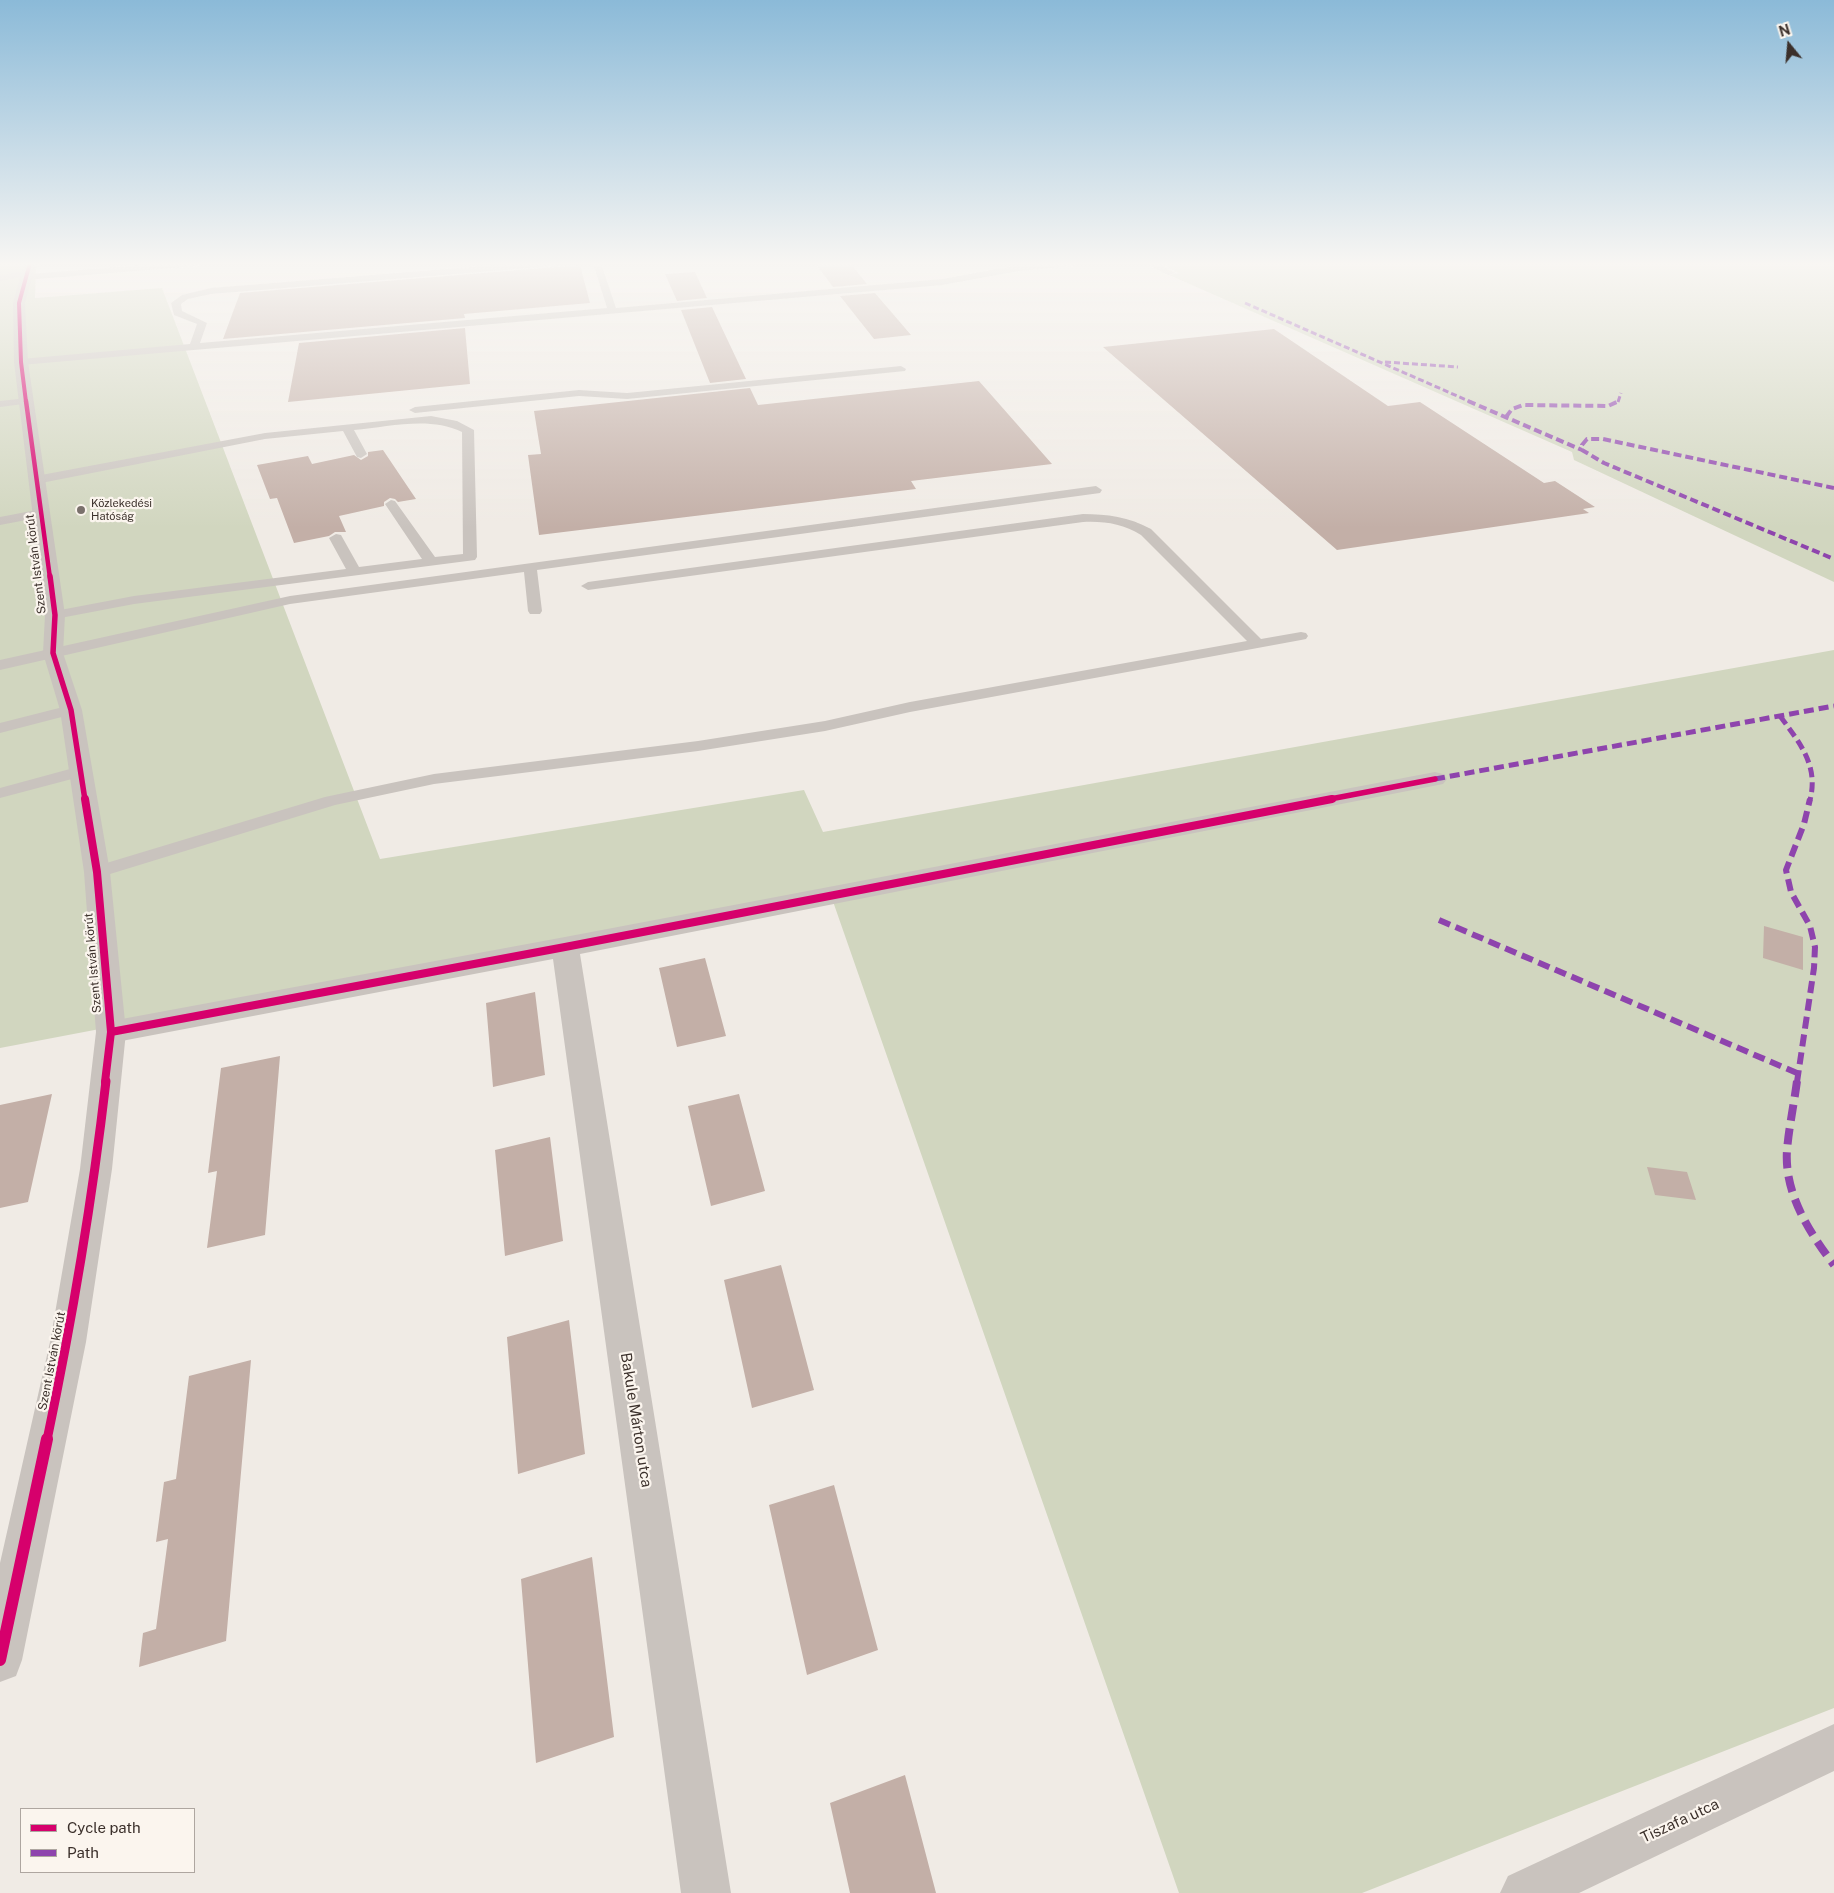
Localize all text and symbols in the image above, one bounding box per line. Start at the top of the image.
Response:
north arrow [1764,20,1814,70]
text: N [1777,21,1792,40]
place label: Közlekedési Hatóság [91,497,152,523]
marker: Közlekedési Hatóság [75,504,87,516]
street label: Szent István körút [23,513,49,615]
street label: Szent István körút [81,912,105,1014]
street label: Szent István körút [35,1310,69,1412]
street label: Bakule Márton utca [616,1351,656,1489]
street label: Tiszafa utca [1638,1795,1722,1847]
legend [20,1808,195,1873]
text: Cycle path [67,1819,141,1836]
text: Path [67,1844,99,1861]

